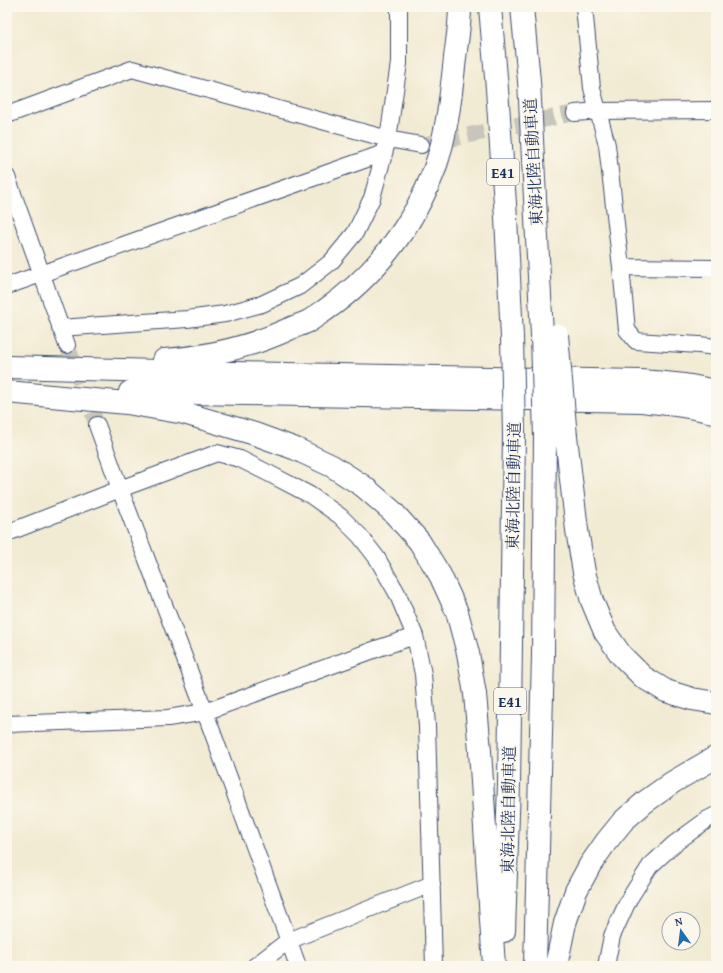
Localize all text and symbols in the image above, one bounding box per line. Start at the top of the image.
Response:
street label: 東海北陸自動車道 [518,97,548,227]
road number: E41 [487,159,519,185]
street label: 東海北陸自動車道 [500,422,526,550]
road number: E41 [494,688,526,714]
street label: 東海北陸自動車道 [495,746,521,874]
north arrow [661,911,701,951]
text: N [673,912,685,930]

